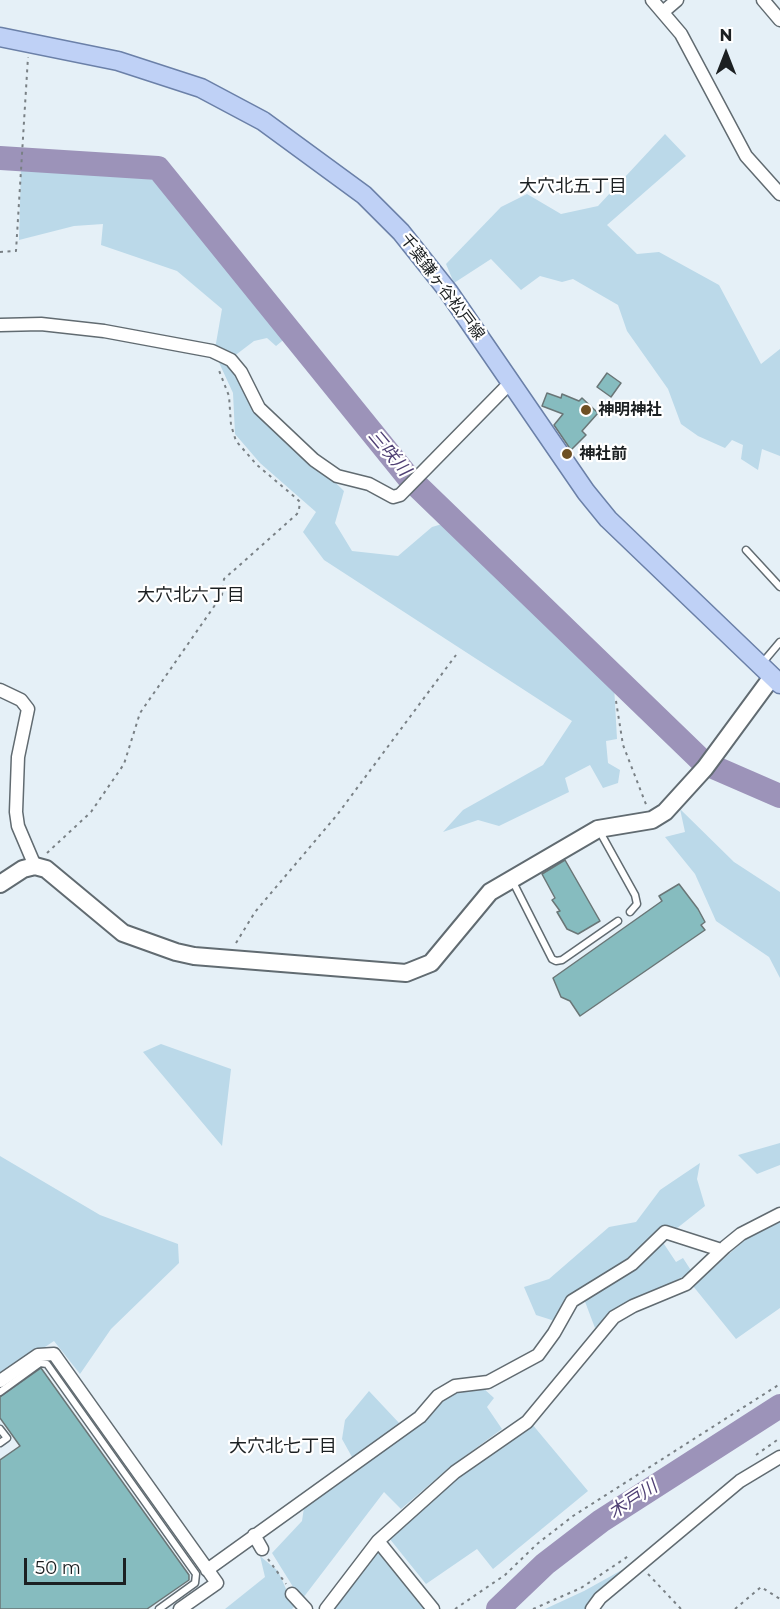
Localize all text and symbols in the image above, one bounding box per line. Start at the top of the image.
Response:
north arrow [696,24,756,84]
text: N [720,26,732,45]
district label: 大穴北五丁目 [519,176,627,198]
street label: 千葉鎌ヶ谷松戸線 [396,230,488,344]
place label: 神明神社 [598,400,662,420]
marker: 神明神社 [579,403,593,417]
water label: 三咲川 [363,425,415,481]
place label: 神社前 [579,444,627,464]
marker: 神社前 [560,447,574,461]
district label: 大穴北六丁目 [137,585,245,607]
district label: 大穴北七丁目 [229,1436,337,1458]
water label: 木戸川 [604,1476,662,1524]
scale bar [27,1546,129,1584]
text: 50 m [35,1557,81,1579]

